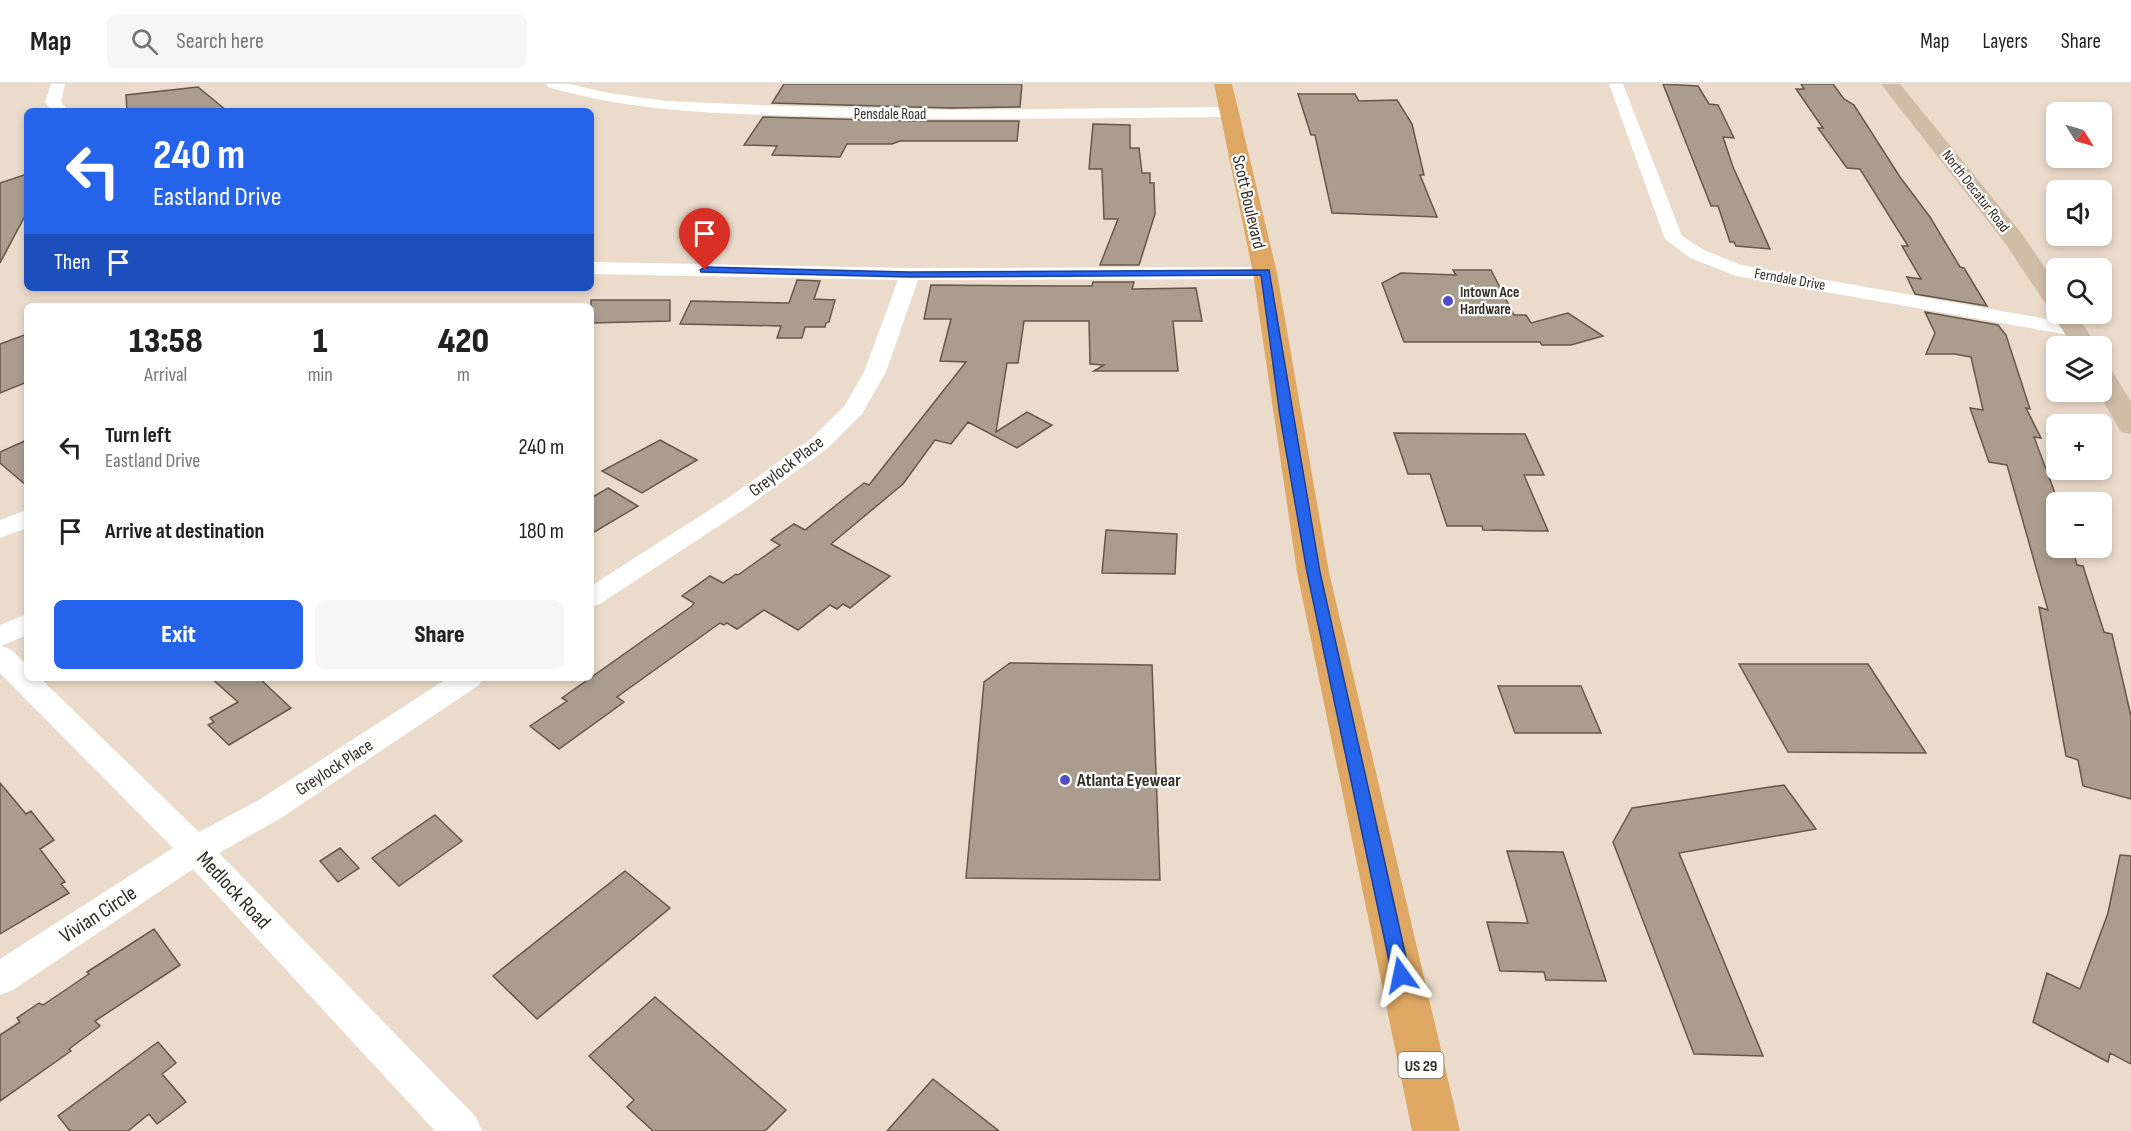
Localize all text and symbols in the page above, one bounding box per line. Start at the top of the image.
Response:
search box [107,14,527,68]
text: Map [30,25,71,58]
icon: search [128,25,161,58]
text: Search here [176,28,264,55]
text: Map [1920,29,1949,54]
text: Layers [1982,29,2028,54]
text: Share [2061,29,2101,54]
north arrow [2046,102,2112,168]
map controls [2046,102,2112,558]
street label: Pensdale Road [854,105,926,124]
text: 240 m [153,130,245,181]
icon: left [54,132,132,210]
street label: North Decatur Road [1938,146,2014,236]
street label: Scott Boulevard [1228,153,1269,251]
button: sound [2046,180,2112,246]
text: Eastland Drive [153,181,282,213]
pin [679,208,730,270]
icon: arrive [688,217,721,250]
icon: arrive [102,246,135,279]
text: Then [54,249,90,276]
button: search [2046,258,2112,324]
street label: Ferndale Drive [1753,264,1827,295]
place label: Intown Ace Hardware [1460,283,1519,319]
marker: Intown Ace Hardware [1441,294,1455,308]
text: 13:58 [129,320,203,363]
text: 1 [313,320,328,363]
text: 420 [438,320,489,363]
button: layers [2046,336,2112,402]
text: Arrival [144,363,187,387]
text: min [308,363,333,387]
text: m [457,363,470,387]
button: + [2046,414,2112,480]
text: Turn left [105,422,171,449]
icon: left [54,431,87,464]
street label: Greylock Place [745,432,828,501]
text: 240 m [518,434,564,461]
text: Eastland Drive [105,449,200,473]
button: − [2046,492,2112,558]
icon: arrive [54,515,87,548]
text: Arrive at destination [105,518,264,545]
text: 180 m [519,518,564,545]
button: Exit [54,600,303,669]
button: Share [315,600,564,669]
street label: Greylock Place [292,735,377,800]
place label: Atlanta Eyewear [1076,770,1181,791]
marker: Atlanta Eyewear [1058,773,1072,787]
street label: Medlock Road [191,846,276,934]
street label: Vivian Circle [55,880,141,948]
position arrow [1369,943,1433,1007]
road number: US 29 [1398,1052,1444,1078]

